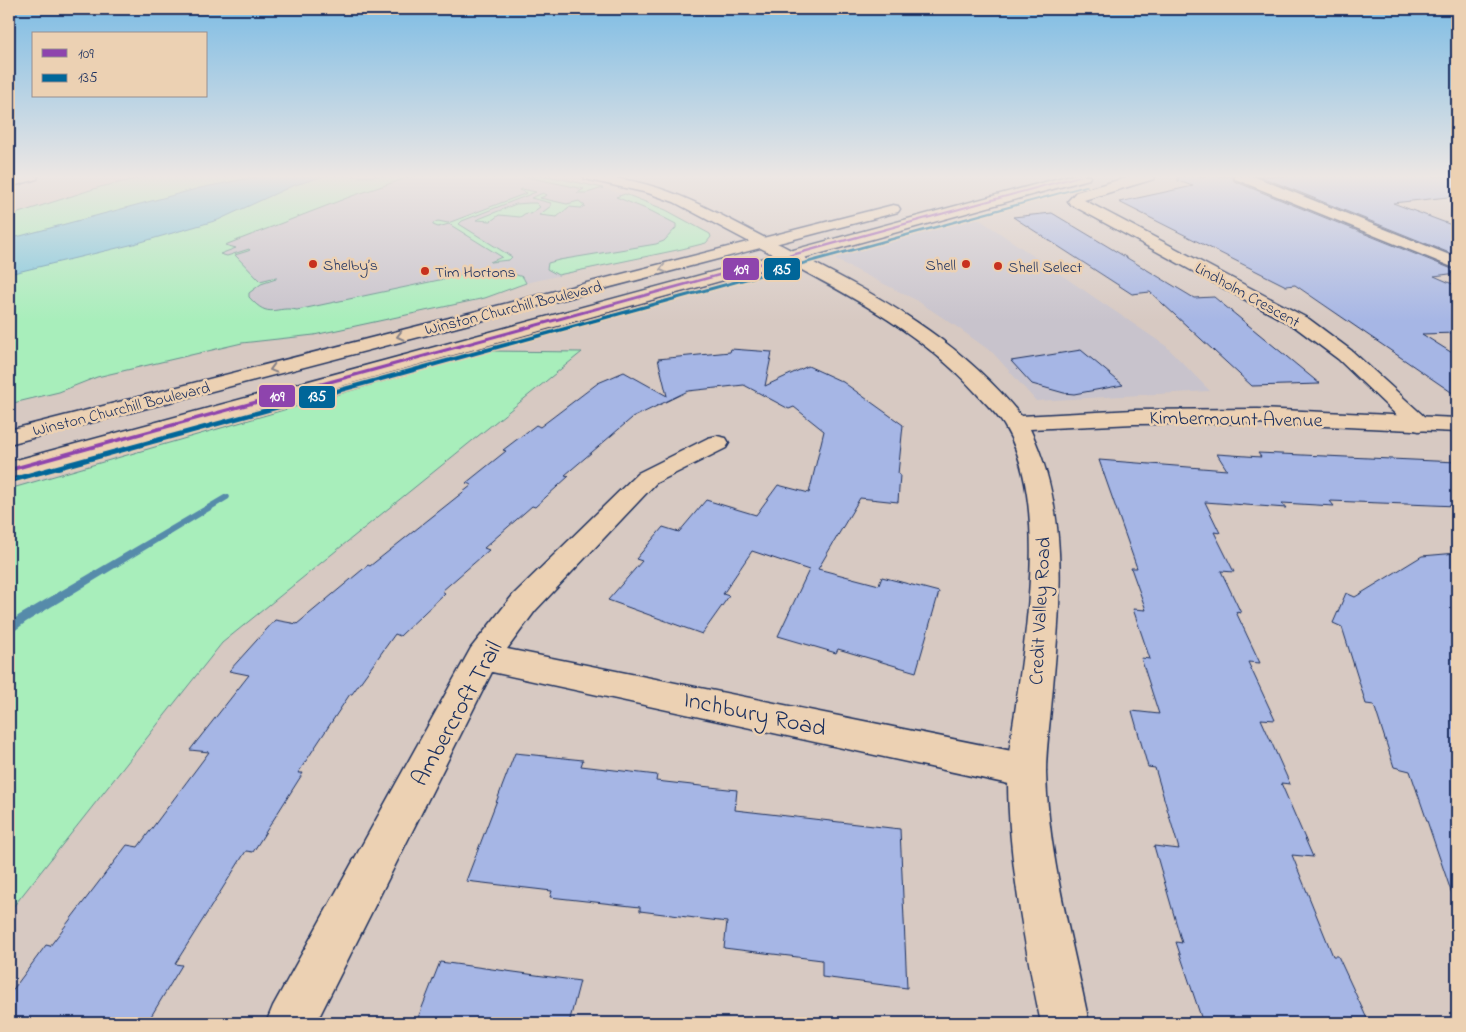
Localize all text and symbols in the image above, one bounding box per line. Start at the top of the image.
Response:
legend [32,32,208,98]
text: 109 [78,43,94,65]
text: 135 [78,67,98,89]
place label: Shelby’s [323,254,378,278]
place label: Shell [926,254,956,278]
place label: Shell Select [1008,256,1083,280]
line badge: 109 [722,257,760,281]
line badge: 135 [763,257,801,281]
street label: Lindholm Crescent [1190,257,1304,335]
marker: Shelby’s [307,258,319,270]
marker: Shell [960,258,972,270]
text: 109 [734,260,749,281]
text: 135 [773,260,791,281]
marker: Shell Select [992,260,1004,272]
place label: Tim Hortons [435,261,516,285]
one-way arrow [658,263,667,274]
marker: Tim Hortons [419,265,431,277]
street label: Winston Churchill Boulevard [422,275,605,343]
one-way arrow [396,330,405,341]
one-way arrow [269,363,278,374]
street label: Winston Churchill Boulevard [30,376,213,444]
line badge: 109 [258,384,296,408]
line badge: 135 [298,385,336,409]
text: 109 [270,387,285,408]
text: 135 [308,387,326,408]
street label: Kimbermount Avenue [1149,404,1323,437]
street label: Credit Valley Road [1023,536,1060,686]
street label: Ambercroft Trail [404,635,513,793]
street label: Inchbury Road [680,683,829,749]

